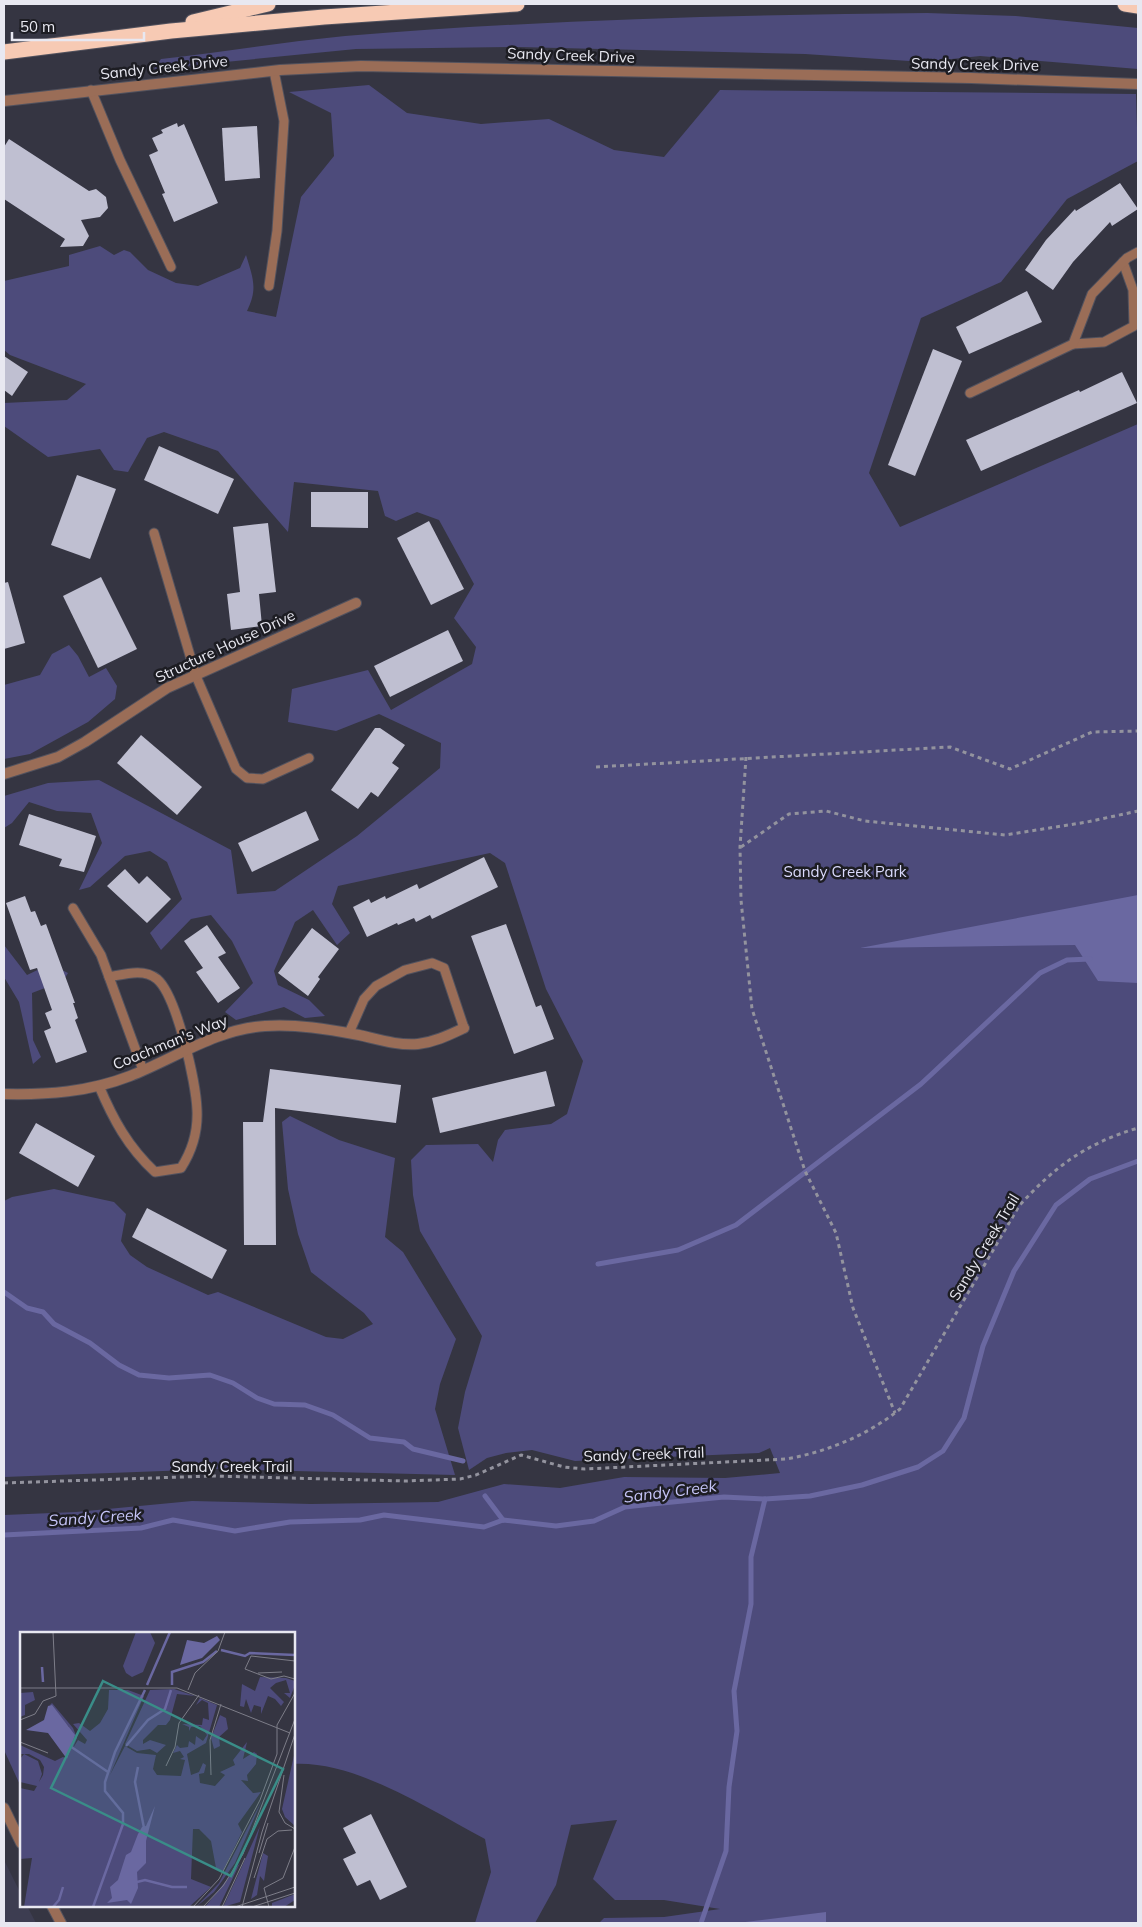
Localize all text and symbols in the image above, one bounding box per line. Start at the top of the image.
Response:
scale bar [12,10,145,42]
text: 50 m [20,17,55,36]
street label: Sandy Creek Drive [507,43,635,67]
street label: Sandy Creek Drive [99,51,229,83]
street label: Sandy Creek Drive [911,53,1039,75]
street label: Structure House Drive [152,605,298,687]
park label: Sandy Creek Park [783,862,907,881]
street label: Coachman's Way [110,1010,230,1074]
street label: Sandy Creek Trail [945,1190,1023,1304]
street label: Sandy Creek Trail [583,1442,705,1466]
street label: Sandy Creek Trail [171,1457,293,1476]
water label: Sandy Creek [622,1475,718,1507]
water label: Sandy Creek [48,1504,143,1530]
inset map [20,1632,295,1907]

